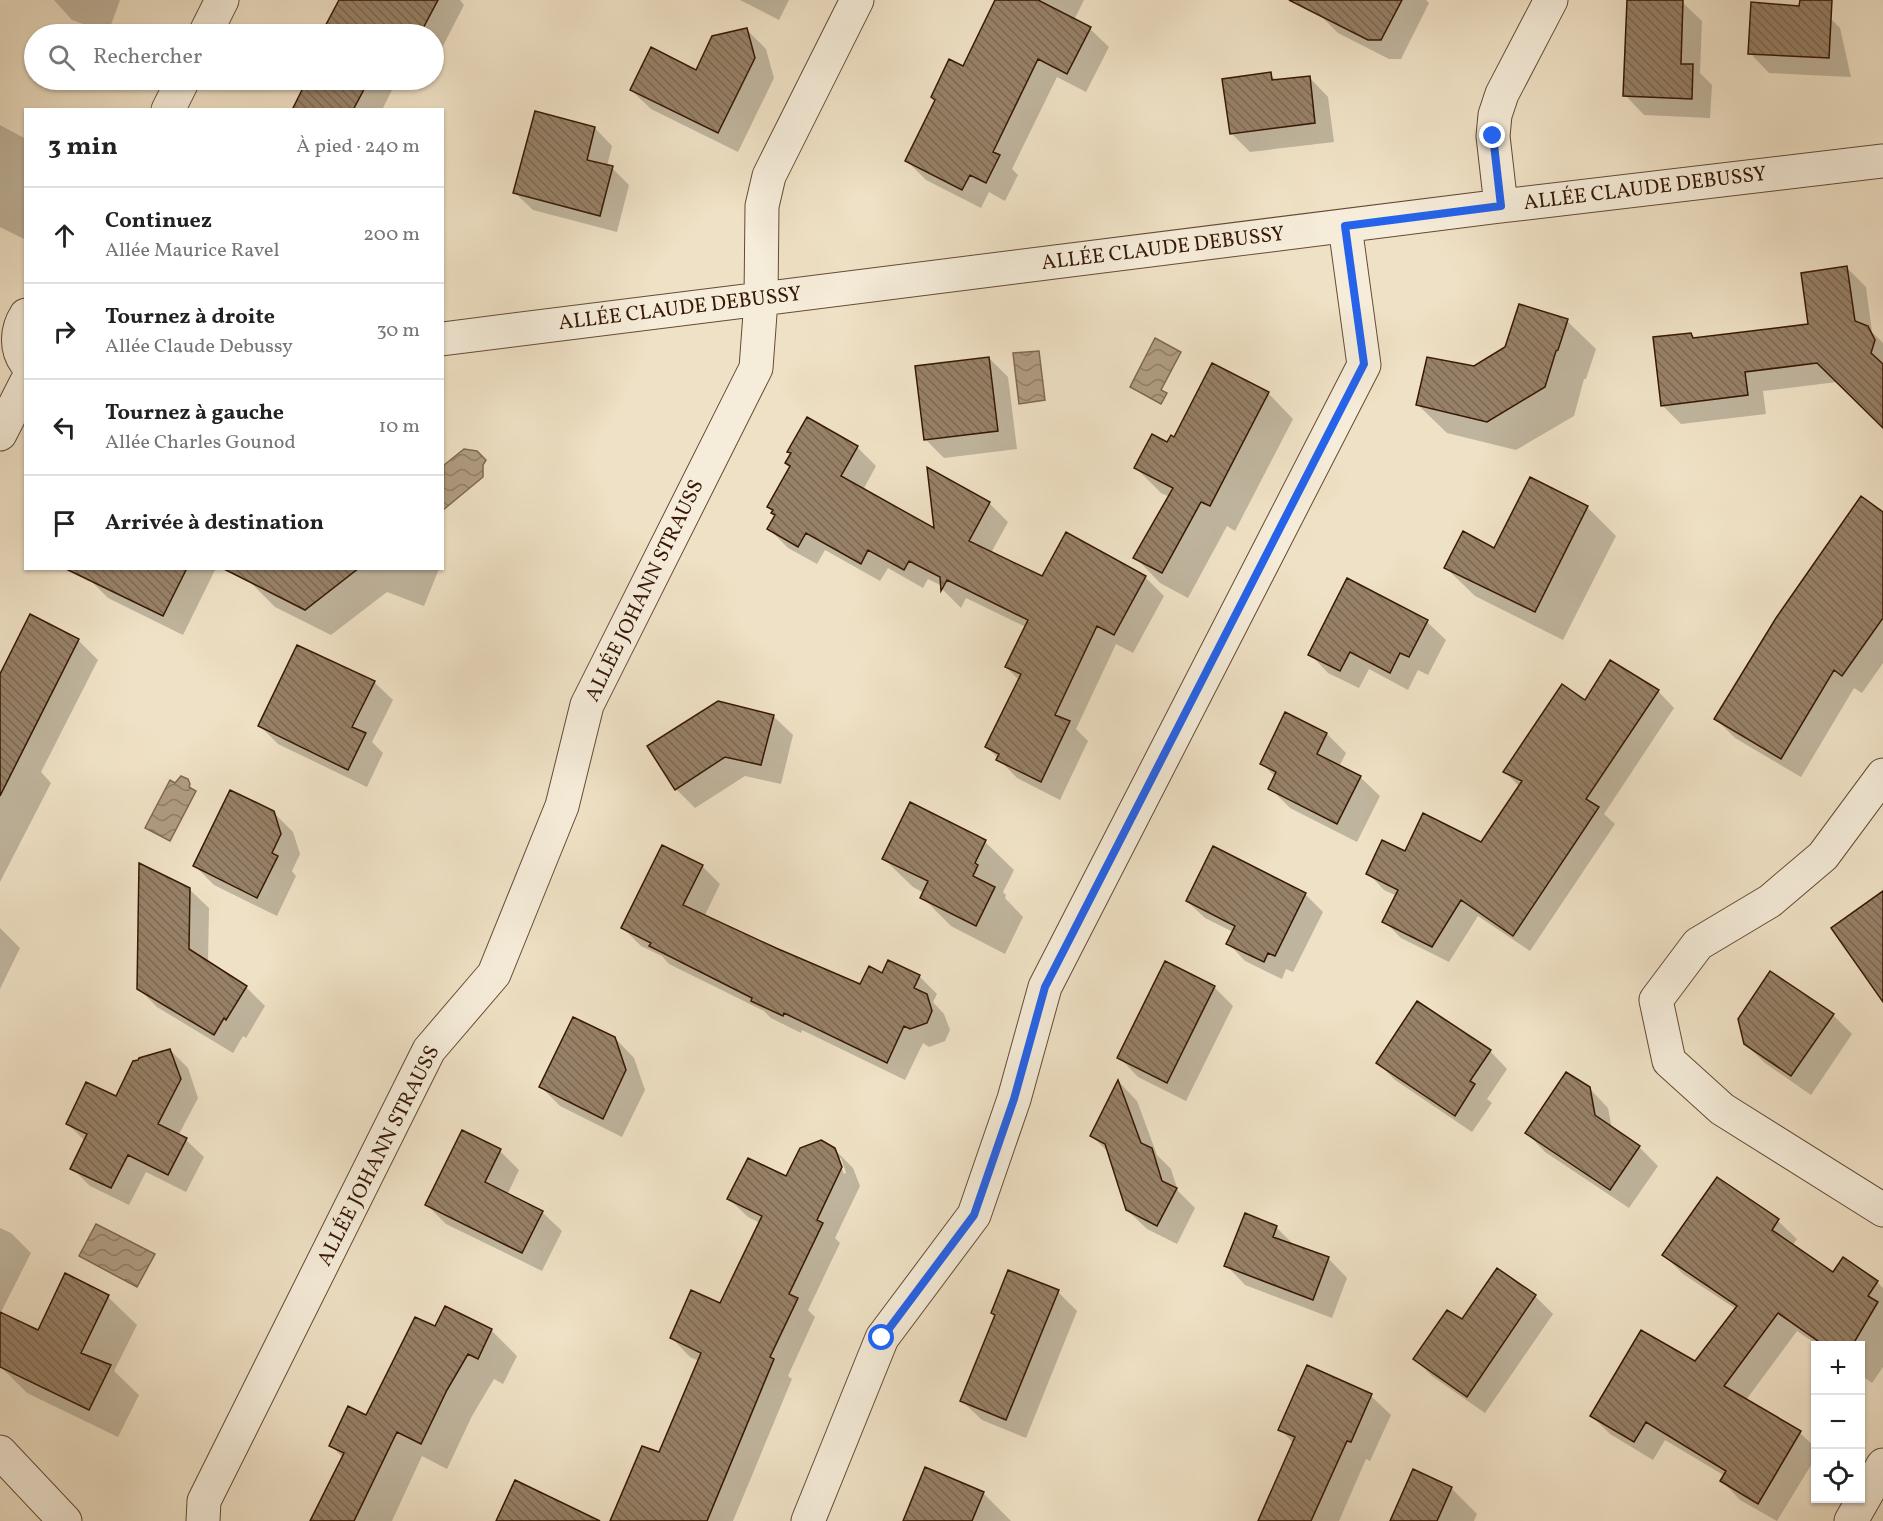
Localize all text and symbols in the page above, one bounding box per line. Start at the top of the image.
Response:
search box [24,24,444,90]
icon: search [45,41,78,74]
text: Rechercher [93,42,202,73]
route end [1479,122,1505,148]
text: 3 min [48,129,118,165]
text: À pied · 240 m [296,133,420,161]
street label: ALLÉE CLAUDE DEBUSSY [1522,160,1768,218]
text: Continuez [105,206,212,237]
icon: ahead [48,219,81,252]
street label: ALLÉE CLAUDE DEBUSSY [1040,220,1286,278]
text: 200 m [363,221,420,249]
text: Allée Maurice Ravel [105,237,280,265]
street label: ALLÉE CLAUDE DEBUSSY [557,280,803,338]
text: Tournez à droite [105,302,275,333]
icon: right [48,315,81,348]
text: 30 m [376,317,420,345]
text: Allée Claude Debussy [105,333,293,361]
text: Tournez à gauche [105,398,284,429]
icon: left [48,411,81,444]
text: 10 m [379,413,420,441]
text: Allée Charles Gounod [105,429,296,457]
street label: ALLÉE JOHANN STRAUSS [578,475,712,707]
icon: arrive [48,507,81,540]
text: Arrivée à destination [105,508,324,539]
street label: ALLÉE JOHANN STRAUSS [311,1041,447,1271]
route start [868,1324,894,1350]
map controls [1811,1341,1865,1503]
button: + [1811,1341,1865,1395]
button: − [1811,1395,1865,1449]
button: locate [1811,1449,1865,1503]

